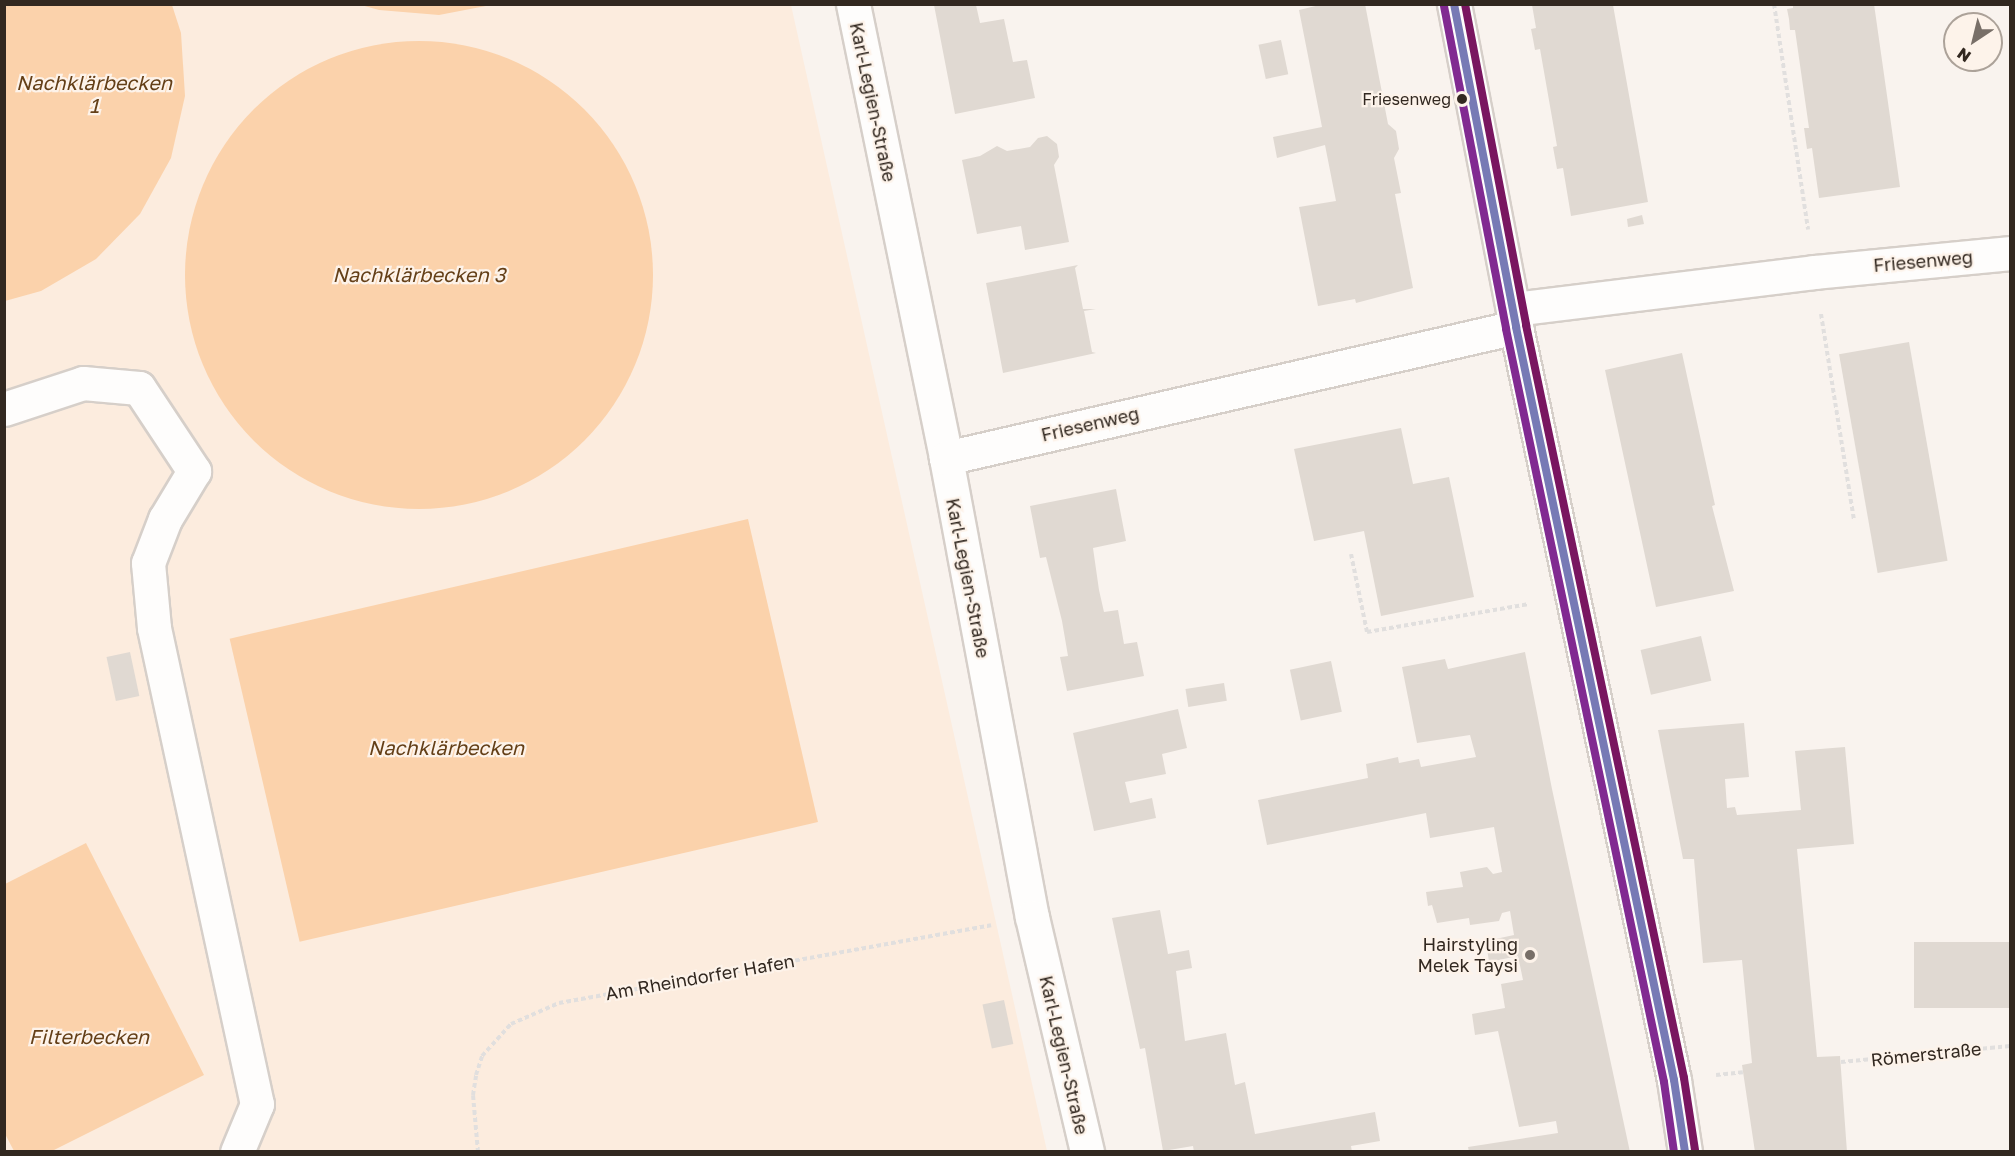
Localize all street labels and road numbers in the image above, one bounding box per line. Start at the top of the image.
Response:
street label: Karl-Legien-Straße [846,20,900,184]
street label: Friesenweg [1872,246,1974,276]
street label: Friesenweg [1039,402,1141,446]
street label: Karl-Legien-Straße [942,496,994,660]
street label: Am Rheindorfer Hafen [604,950,796,1004]
street label: Karl-Legien-Straße [1035,973,1093,1137]
street label: Römerstraße [1870,1037,1982,1071]

